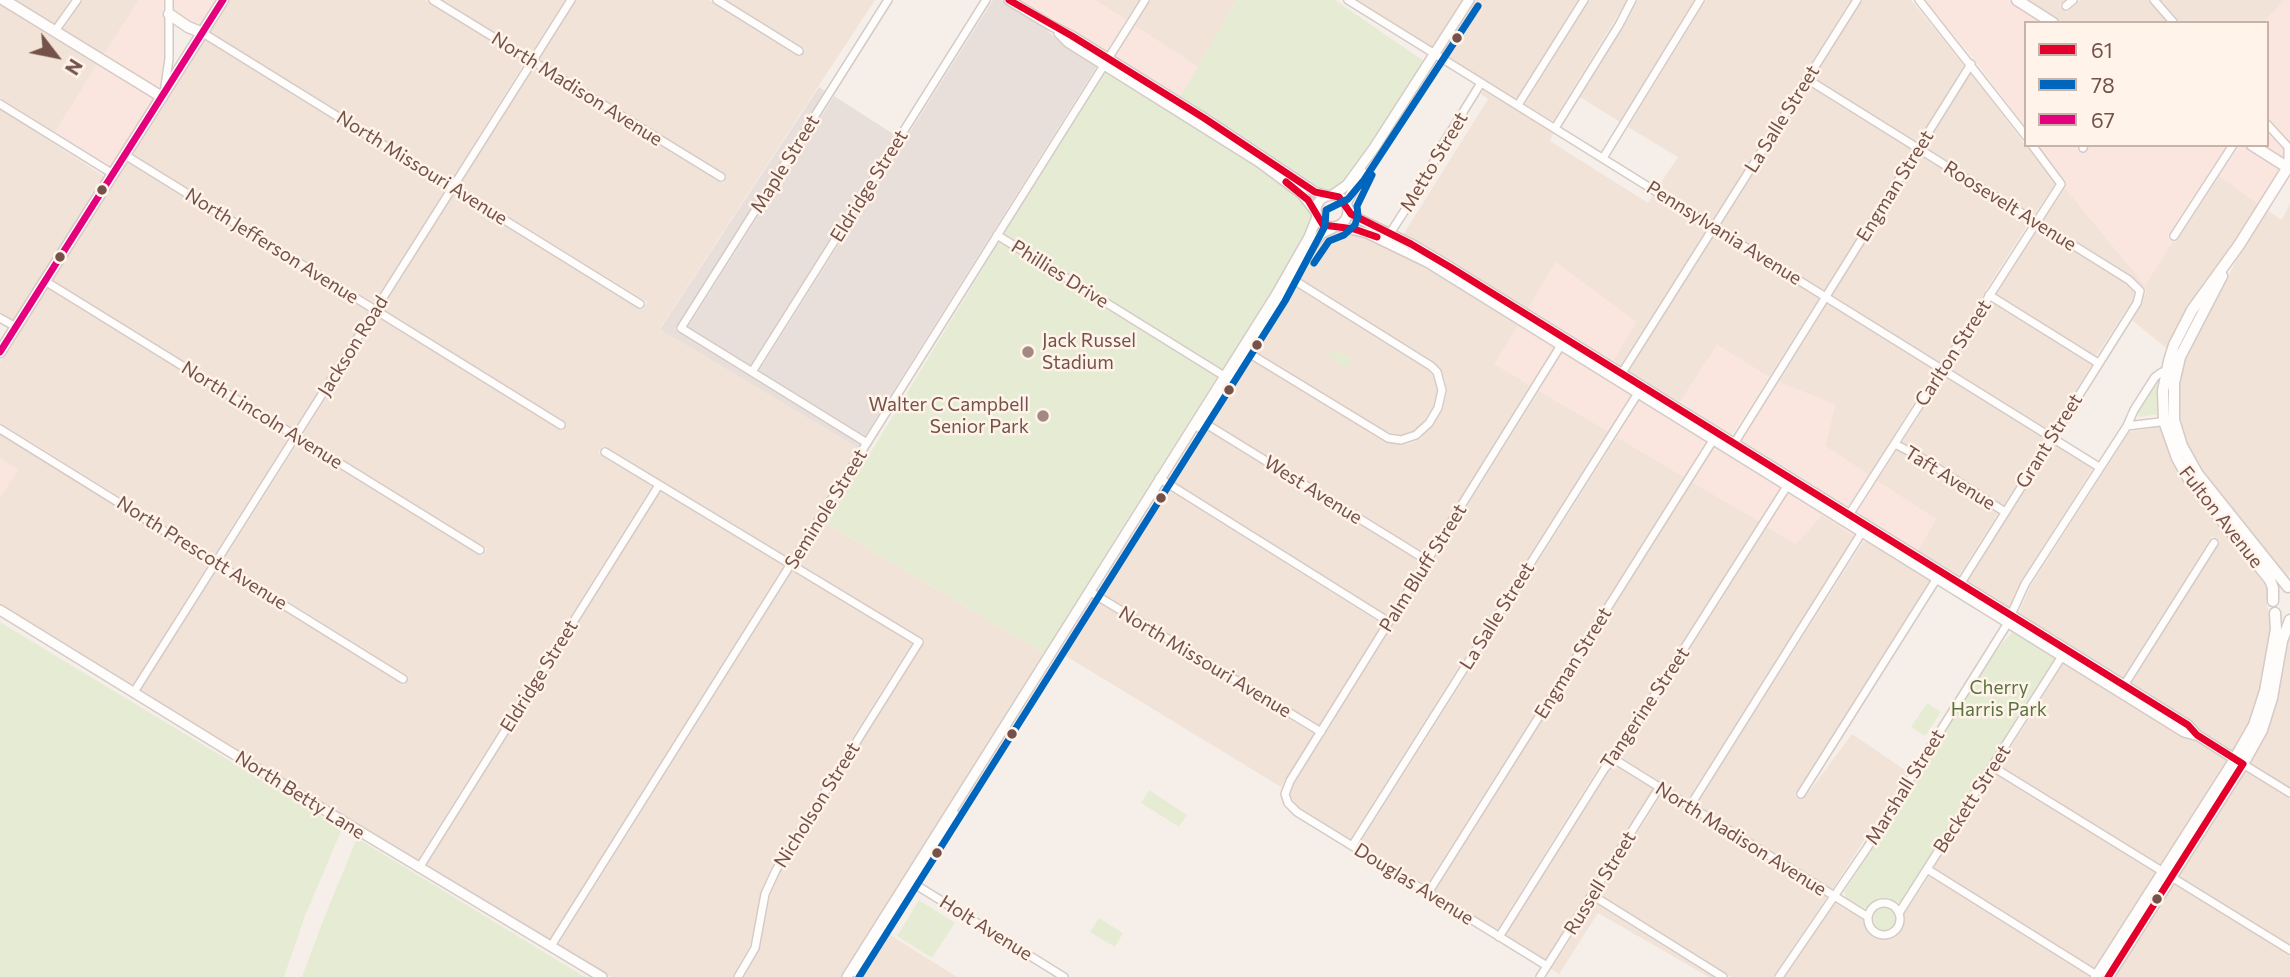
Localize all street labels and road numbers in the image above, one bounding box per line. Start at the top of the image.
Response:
street label: North Madison Avenue [487,27,667,151]
street label: La Salle Street [1740,61,1824,177]
street label: North Missouri Avenue [332,106,512,230]
street label: Metto Street [1395,108,1473,216]
street label: Maple Street [746,111,824,217]
street label: Eldridge Street [825,126,913,246]
street label: Engman Street [1852,126,1938,246]
street label: Roosevelt Avenue [1939,156,2081,256]
street label: Pennsylvania Avenue [1642,176,1806,290]
street label: North Jefferson Avenue [181,183,363,309]
street label: Phillies Drive [1007,235,1113,313]
street label: Jackson Road [313,292,393,400]
street label: Carlton Street [1910,295,1996,411]
street label: North Lincoln Avenue [177,356,347,474]
street label: Grant Street [2011,389,2087,493]
street label: Taft Avenue [1900,441,2000,515]
street label: Seminole Street [780,445,872,573]
street label: West Avenue [1260,451,1366,529]
street label: Fulton Avenue [2174,462,2268,572]
street label: North Prescott Avenue [113,491,291,615]
street label: Palm Bluff Street [1375,500,1471,636]
street label: La Salle Street [1455,558,1539,674]
street label: North Missouri Avenue [1115,601,1295,723]
street label: Engman Street [1530,603,1616,723]
street label: Eldridge Street [495,616,583,736]
street label: Tangerine Street [1596,643,1694,773]
street label: Marshall Street [1860,725,1950,849]
street label: Nicholson Street [769,738,865,872]
street label: Beckett Street [1929,741,2015,857]
street label: North Betty Lane [231,746,369,844]
street label: North Madison Avenue [1651,777,1831,901]
street label: Russell Street [1559,827,1641,939]
street label: Douglas Avenue [1350,838,1478,930]
street label: Holt Avenue [935,890,1037,966]

